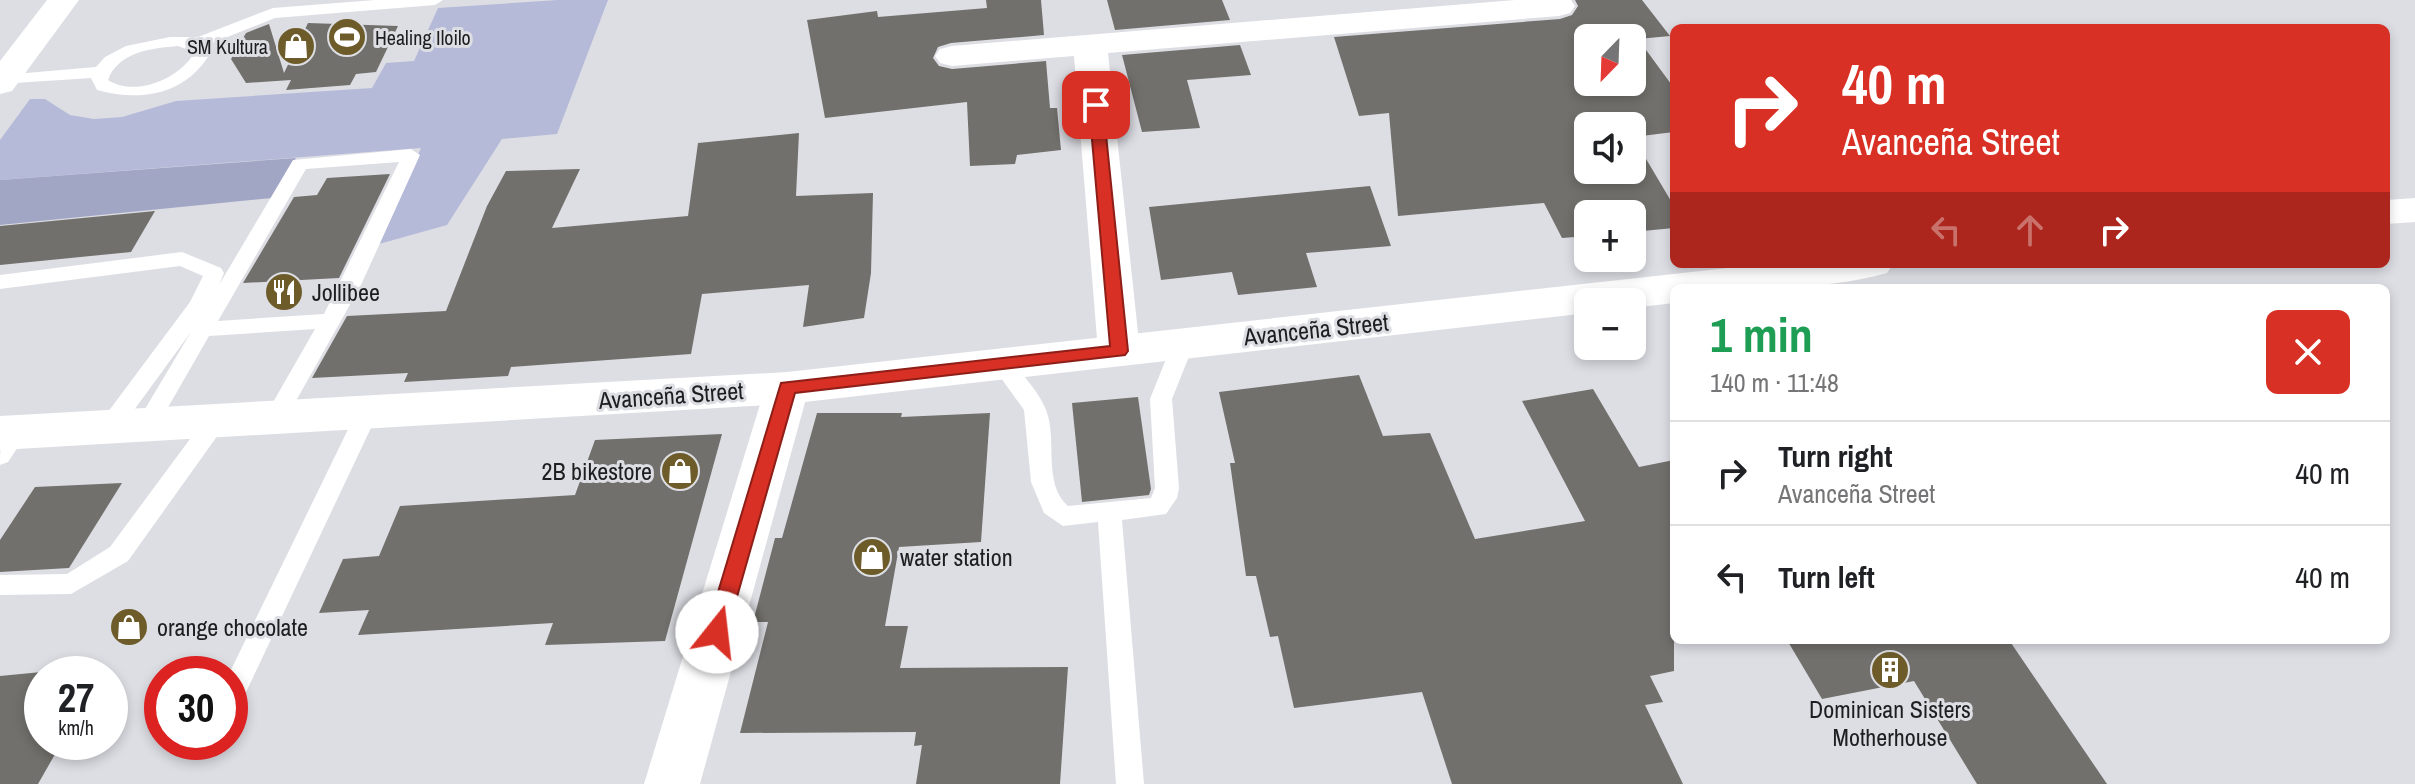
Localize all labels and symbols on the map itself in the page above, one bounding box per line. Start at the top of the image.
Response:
sports icon: Healing Iloilo [326,16,368,58]
place label: Healing Iloilo [375,24,471,51]
north arrow [1574,24,1646,96]
shop icon: SM Kultura [275,25,317,67]
place label: SM Kultura [187,33,268,60]
pin [1062,71,1130,139]
restaurant icon: Jollibee [263,271,305,313]
place label: Jollibee [312,276,380,308]
street label: Avanceña Street [1241,305,1390,353]
street label: Avanceña Street [596,374,745,416]
shop icon: 2B bikestore [659,450,701,492]
place label: 2B bikestore [542,455,652,487]
shop icon: water station [851,536,893,578]
place label: water station [900,541,1013,573]
position arrow [675,590,759,674]
shop icon: orange chocolate [108,606,150,648]
place label: orange chocolate [157,611,308,643]
building icon: Dominican Sisters Motherhouse [1869,649,1911,691]
speed limit sign: 30 [144,656,248,760]
place label: Dominican Sisters Motherhouse [1809,693,1971,753]

